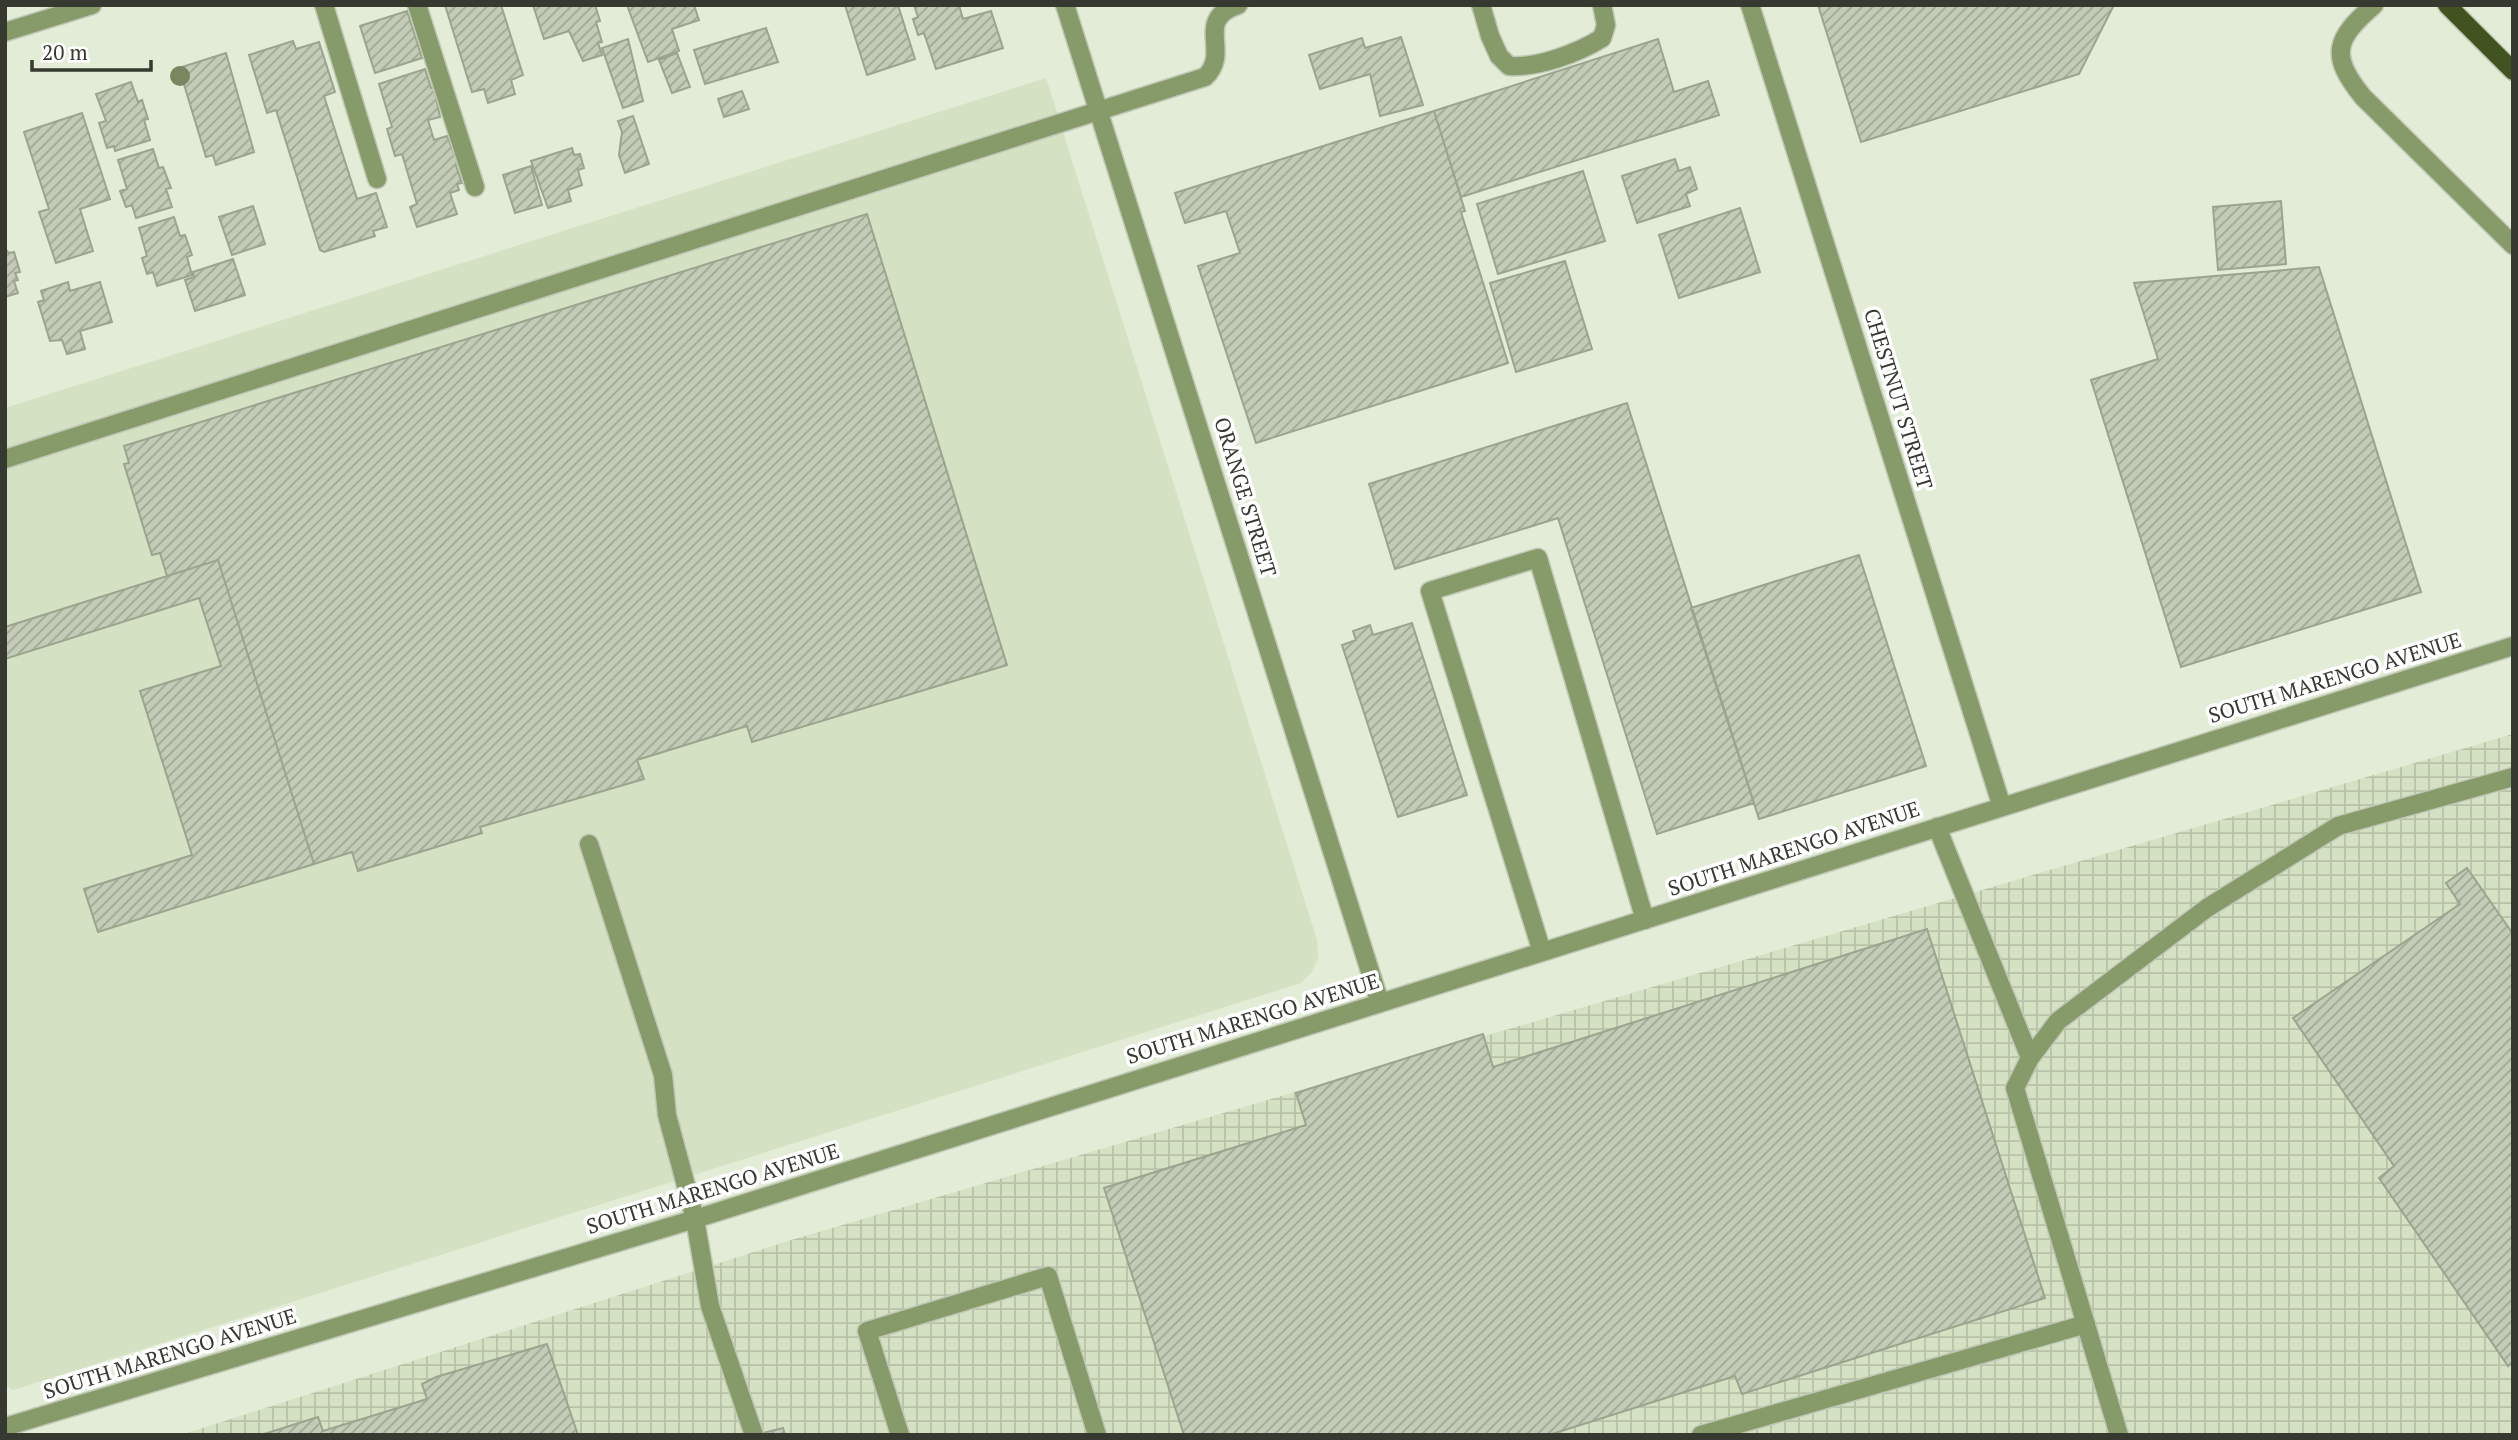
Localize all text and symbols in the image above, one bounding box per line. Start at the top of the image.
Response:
scale bar [32,28,150,72]
text: 20 m [42,38,88,66]
street label: CHESTNUT STREET [1858,305,1940,493]
street label: ORANGE STREET [1208,413,1284,580]
street label: SOUTH MARENGO AVENUE [2205,625,2465,729]
street label: SOUTH MARENGO AVENUE [1664,794,1923,902]
street label: SOUTH MARENGO AVENUE [1123,966,1383,1070]
street label: SOUTH MARENGO AVENUE [583,1136,843,1240]
street label: SOUTH MARENGO AVENUE [40,1301,300,1405]

